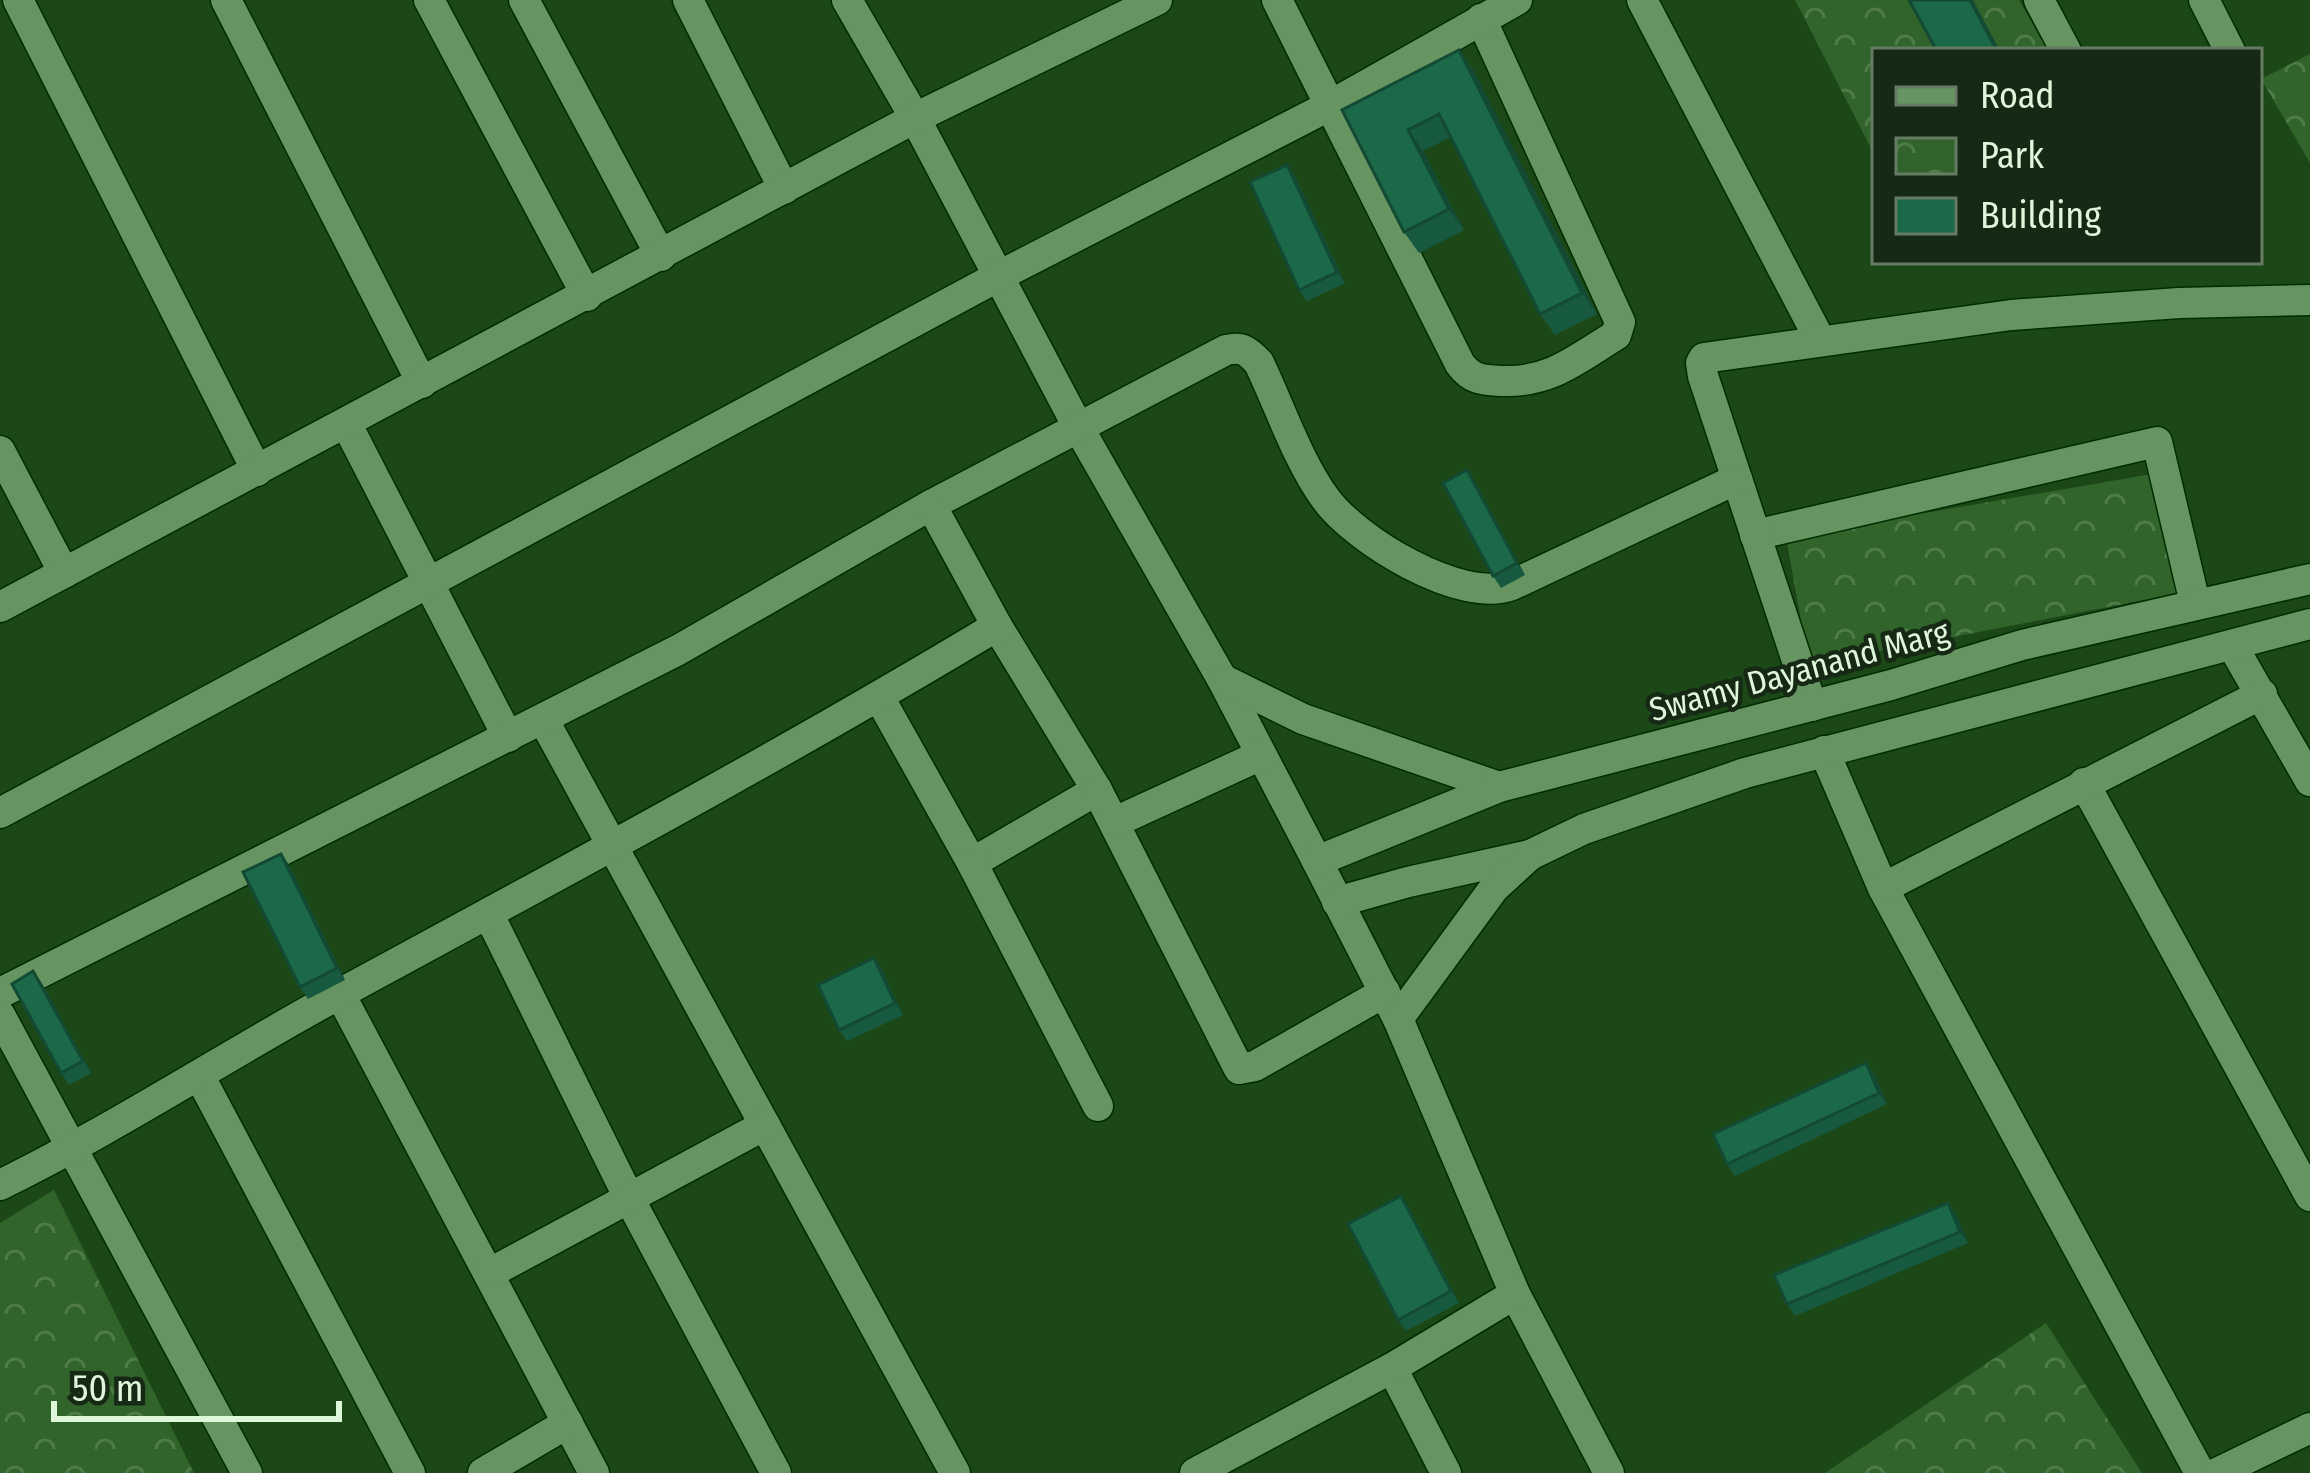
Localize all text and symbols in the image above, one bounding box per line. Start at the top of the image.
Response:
legend [1872,48,2262,264]
text: Road [1980,74,2055,118]
text: Park [1980,134,2044,178]
text: Building [1980,194,2101,238]
street label: Swamy Dayanand Marg [1645,612,1954,730]
scale bar [54,1347,339,1421]
text: 50 m [72,1367,143,1411]

